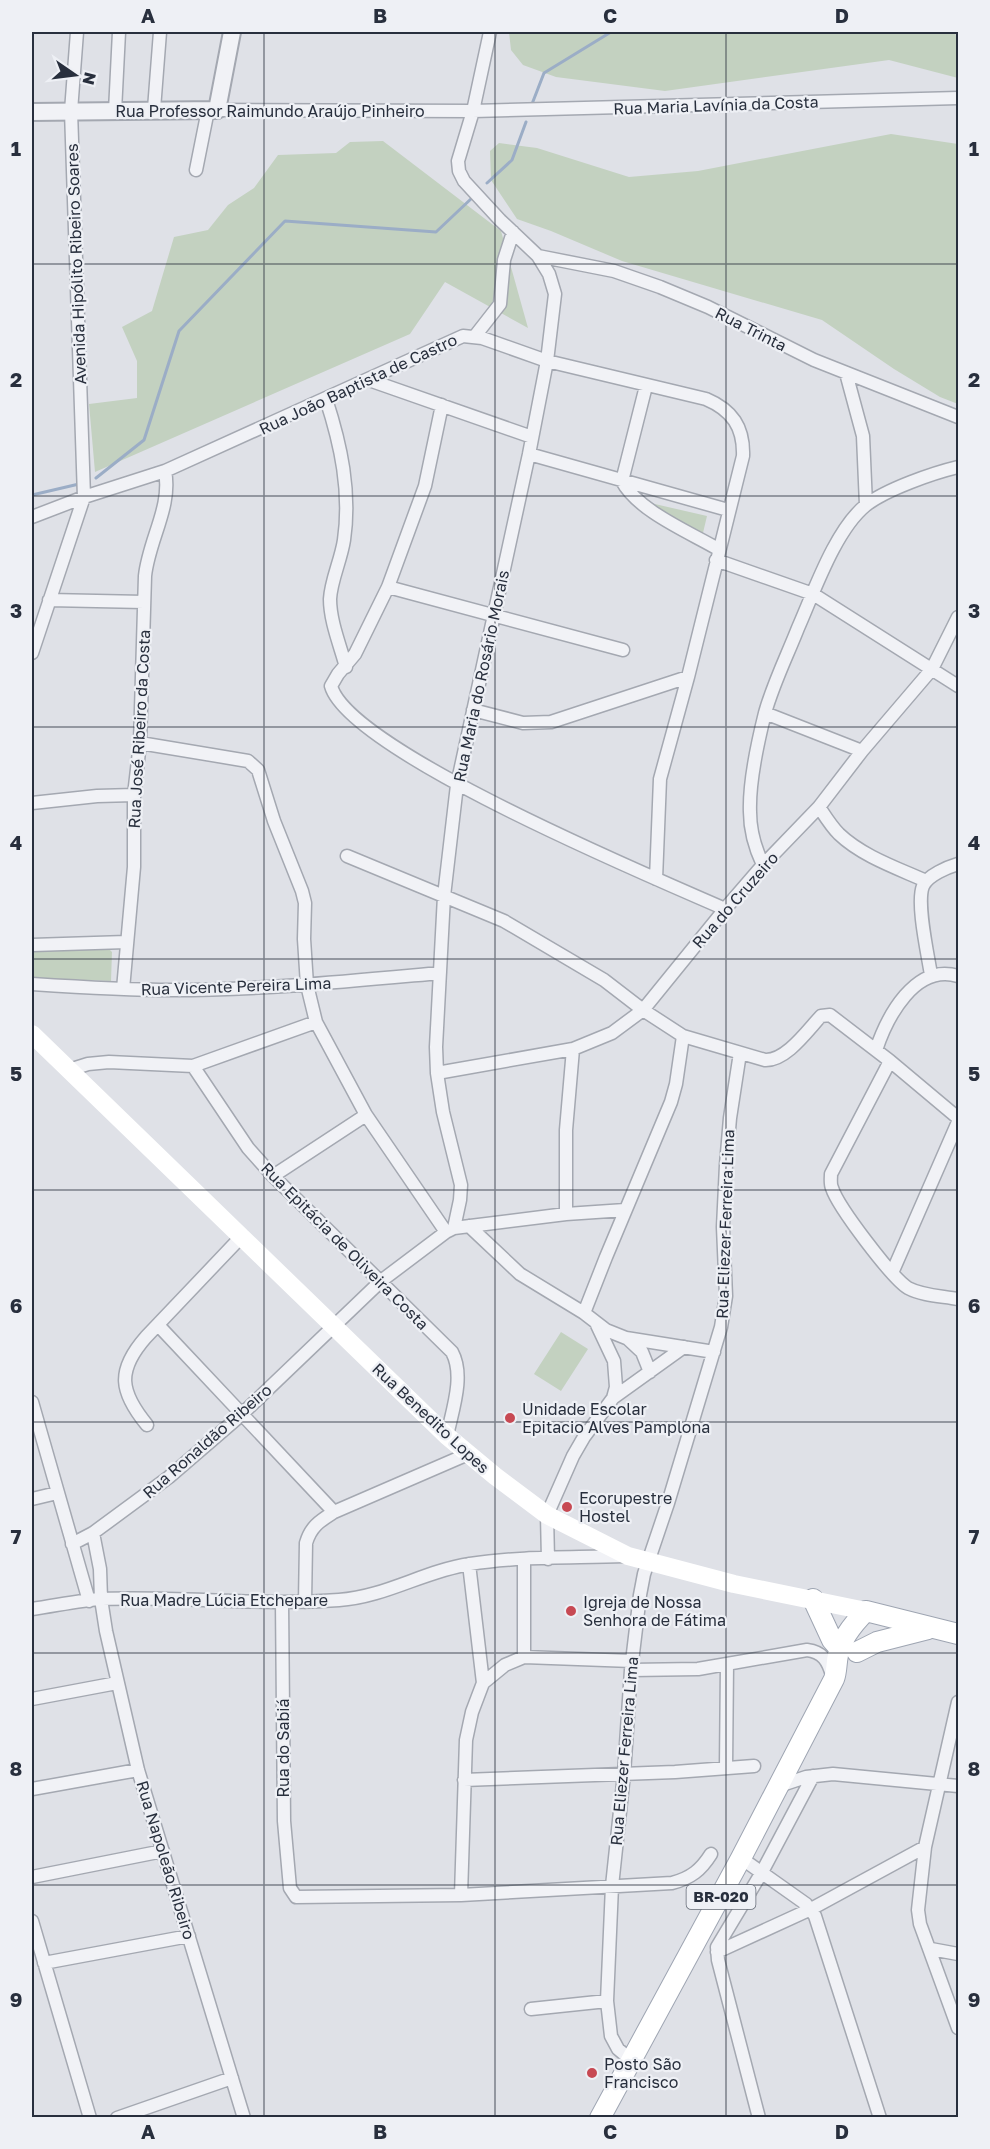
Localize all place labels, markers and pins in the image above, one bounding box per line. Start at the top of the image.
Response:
place label: Unidade Escolar Epitacio Alves Pamplona [522,1399,710,1437]
marker: Unidade Escolar Epitacio Alves Pamplona [503,1411,517,1425]
place label: Ecorupestre Hostel [579,1488,672,1526]
marker: Ecorupestre Hostel [560,1500,574,1514]
place label: Igreja de Nossa Senhora de Fátima [583,1592,726,1630]
marker: Igreja de Nossa Senhora de Fátima [564,1604,578,1618]
place label: Posto São Francisco [604,2054,681,2092]
marker: Posto São Francisco [585,2066,599,2080]

